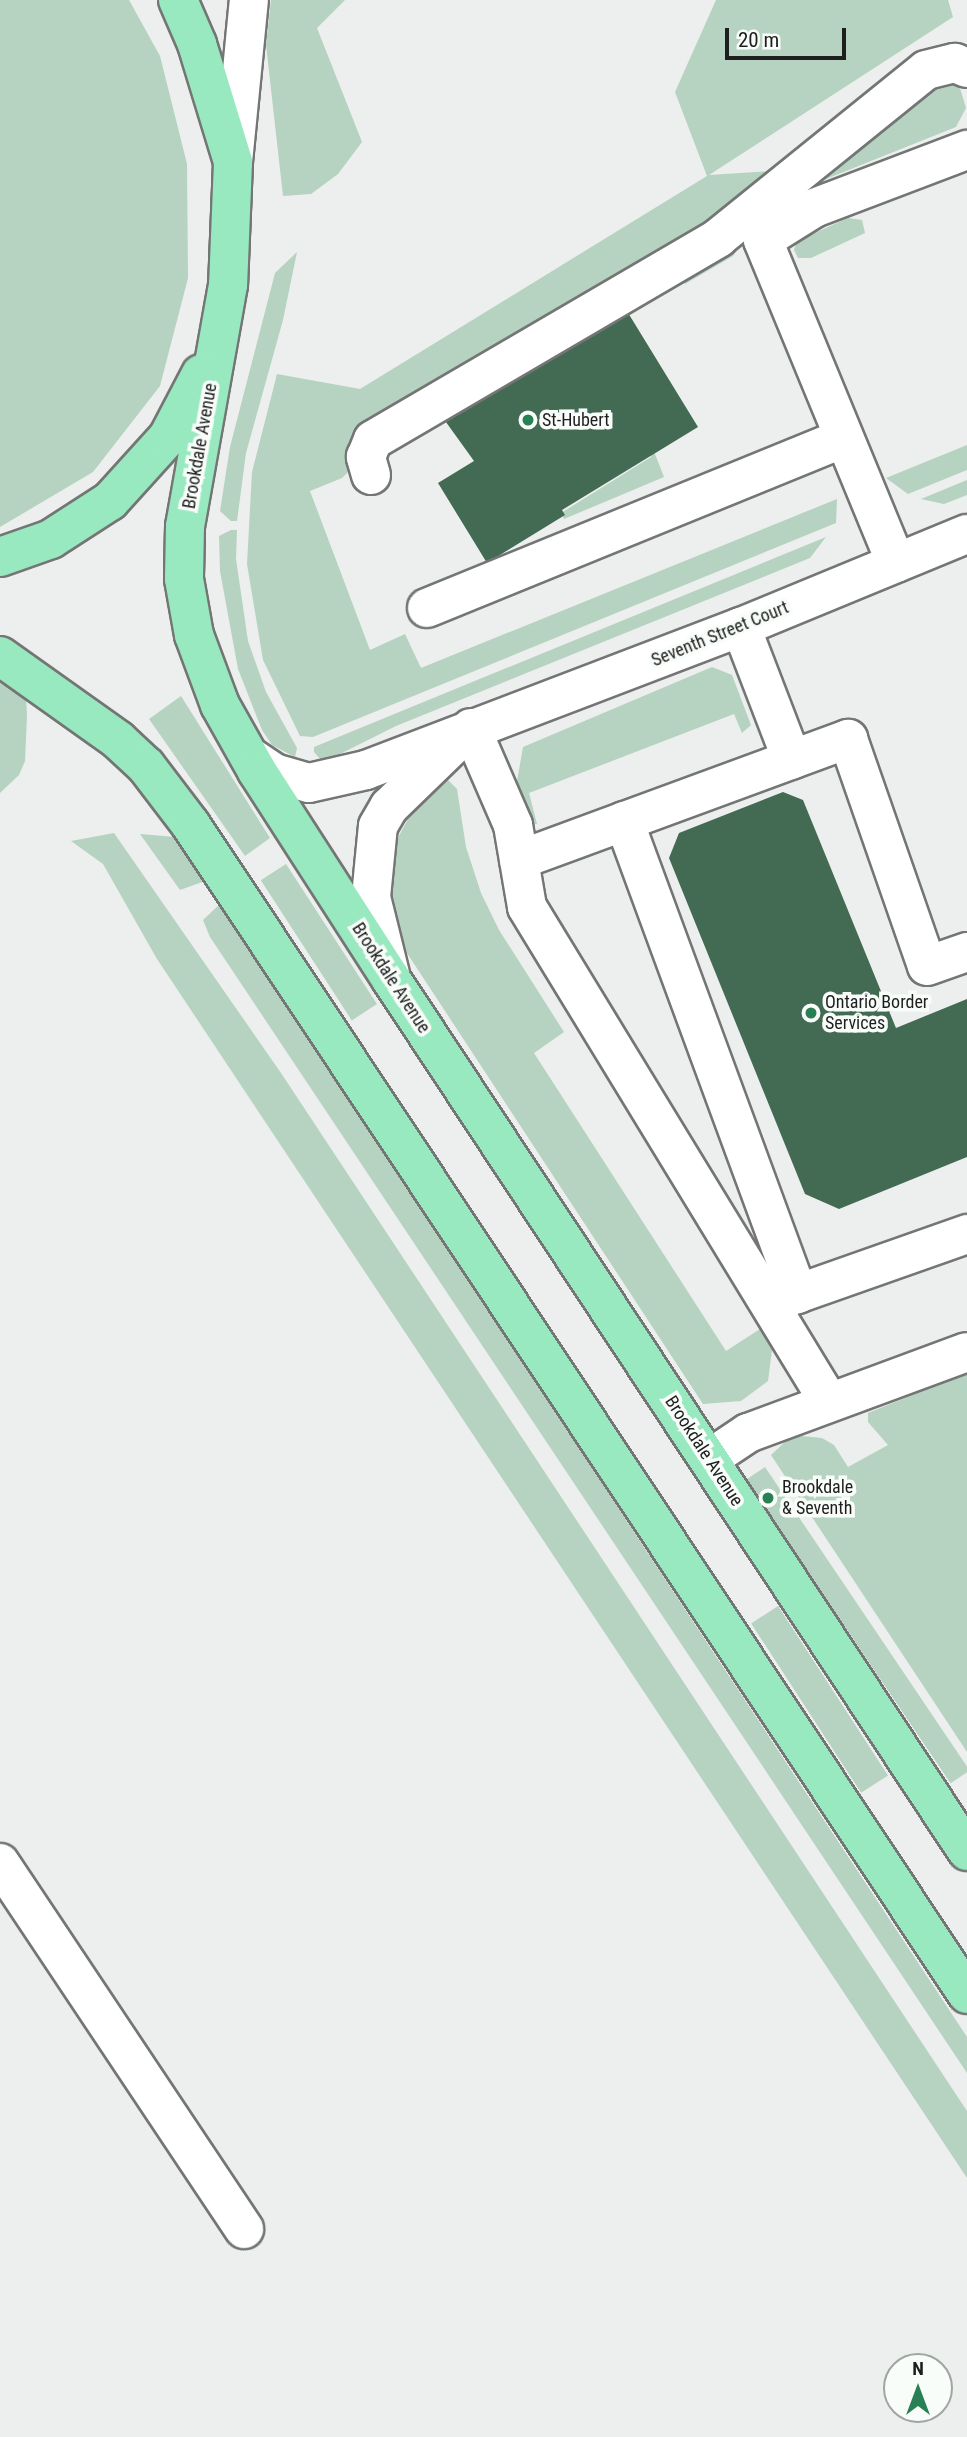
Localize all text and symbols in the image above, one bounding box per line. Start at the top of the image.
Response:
scale bar [729,14,850,58]
text: 20 m [738,28,779,52]
street label: Brookdale Avenue [178,381,222,511]
place label: St-Hubert [542,409,610,431]
marker: St-Hubert [520,412,536,428]
street label: Seventh Street Court [648,597,792,671]
street label: Brookdale Avenue [347,919,435,1037]
place label: Ontario Border Services [825,992,928,1034]
marker: Ontario Border Services [803,1005,819,1021]
street label: Brookdale Avenue [660,1392,748,1510]
place label: Brookdale & Seventh [782,1477,853,1520]
marker: Brookdale & Seventh [760,1490,776,1506]
north arrow [883,2353,953,2423]
text: N [912,2357,924,2380]

